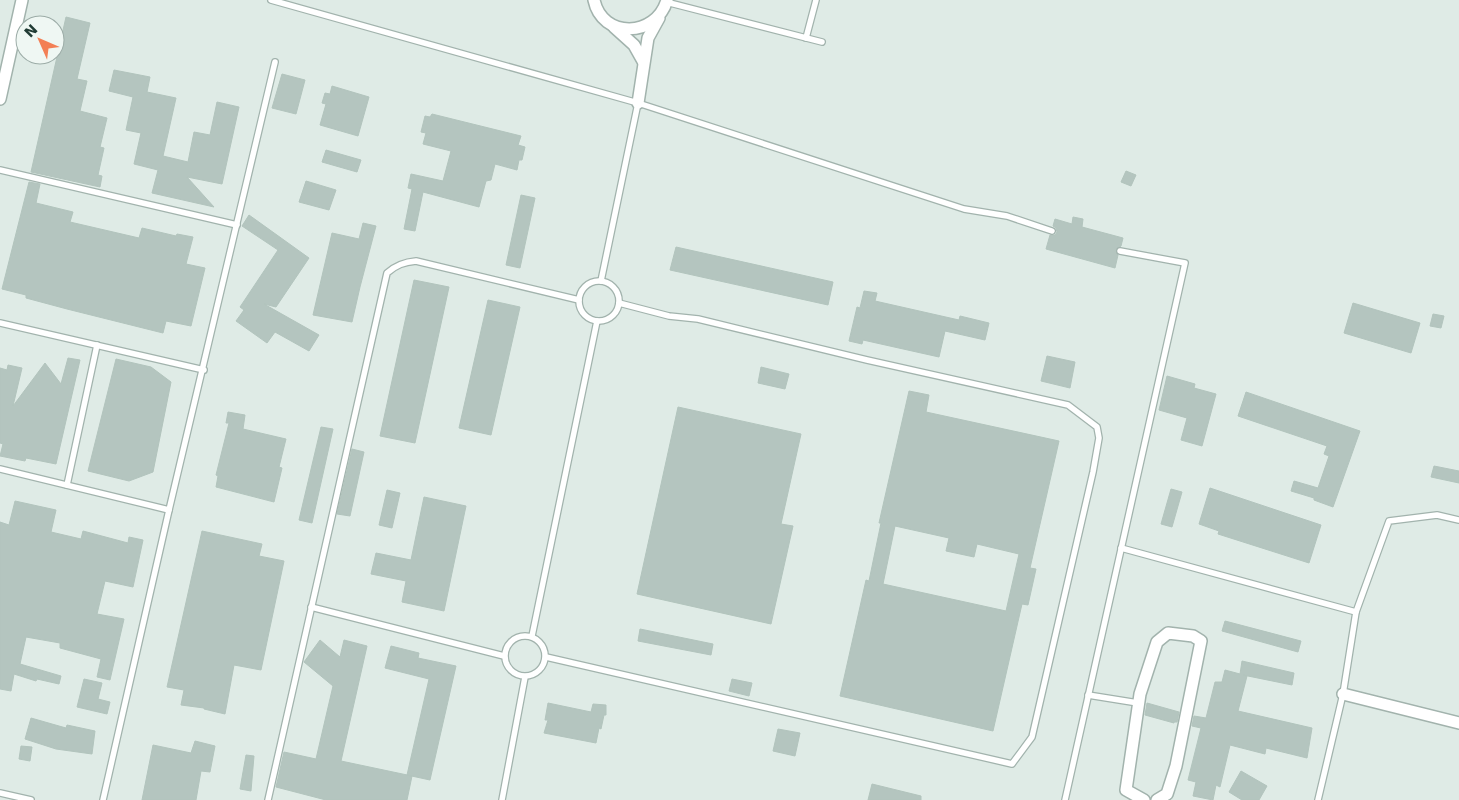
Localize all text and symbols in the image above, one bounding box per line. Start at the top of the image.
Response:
north arrow [15,15,65,65]
text: N [21,21,41,41]

